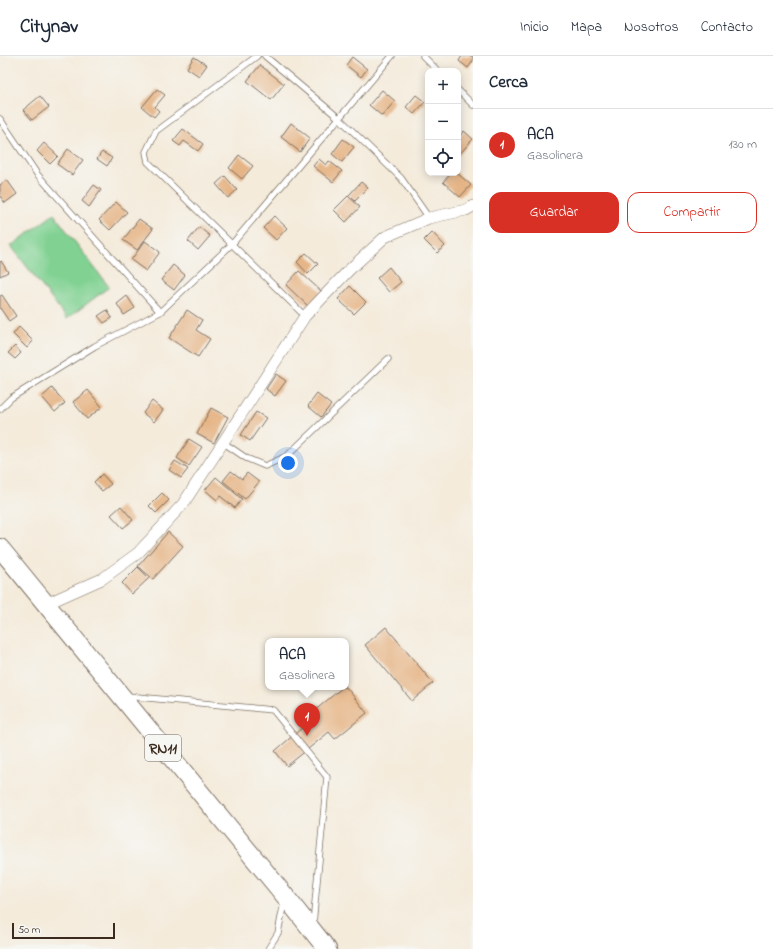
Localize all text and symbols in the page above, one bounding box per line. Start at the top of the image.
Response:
text: Citynav [20,14,78,41]
text: Inicio [520,17,549,38]
text: Mapa [571,17,602,38]
text: Nosotros [624,17,679,38]
text: Contacto [701,17,753,38]
map controls [425,68,461,176]
button: + [425,68,461,104]
text: Cerca [489,70,528,95]
button: − [425,104,461,140]
text: ACA [527,124,554,146]
text: 1 [500,135,504,154]
text: 130 m [729,135,757,154]
button: locate [425,140,461,176]
text: Gasolinera [527,146,583,165]
button: Guardar [489,192,619,233]
button: Compartir [627,192,757,233]
your location [278,453,298,473]
popup [265,638,349,690]
text: ACA [279,644,306,666]
text: Gasolinera [279,666,335,685]
pin: 1 [294,703,320,736]
road number: RN11 [145,735,181,761]
scale bar [12,921,115,940]
text: 50 m [18,922,40,938]

